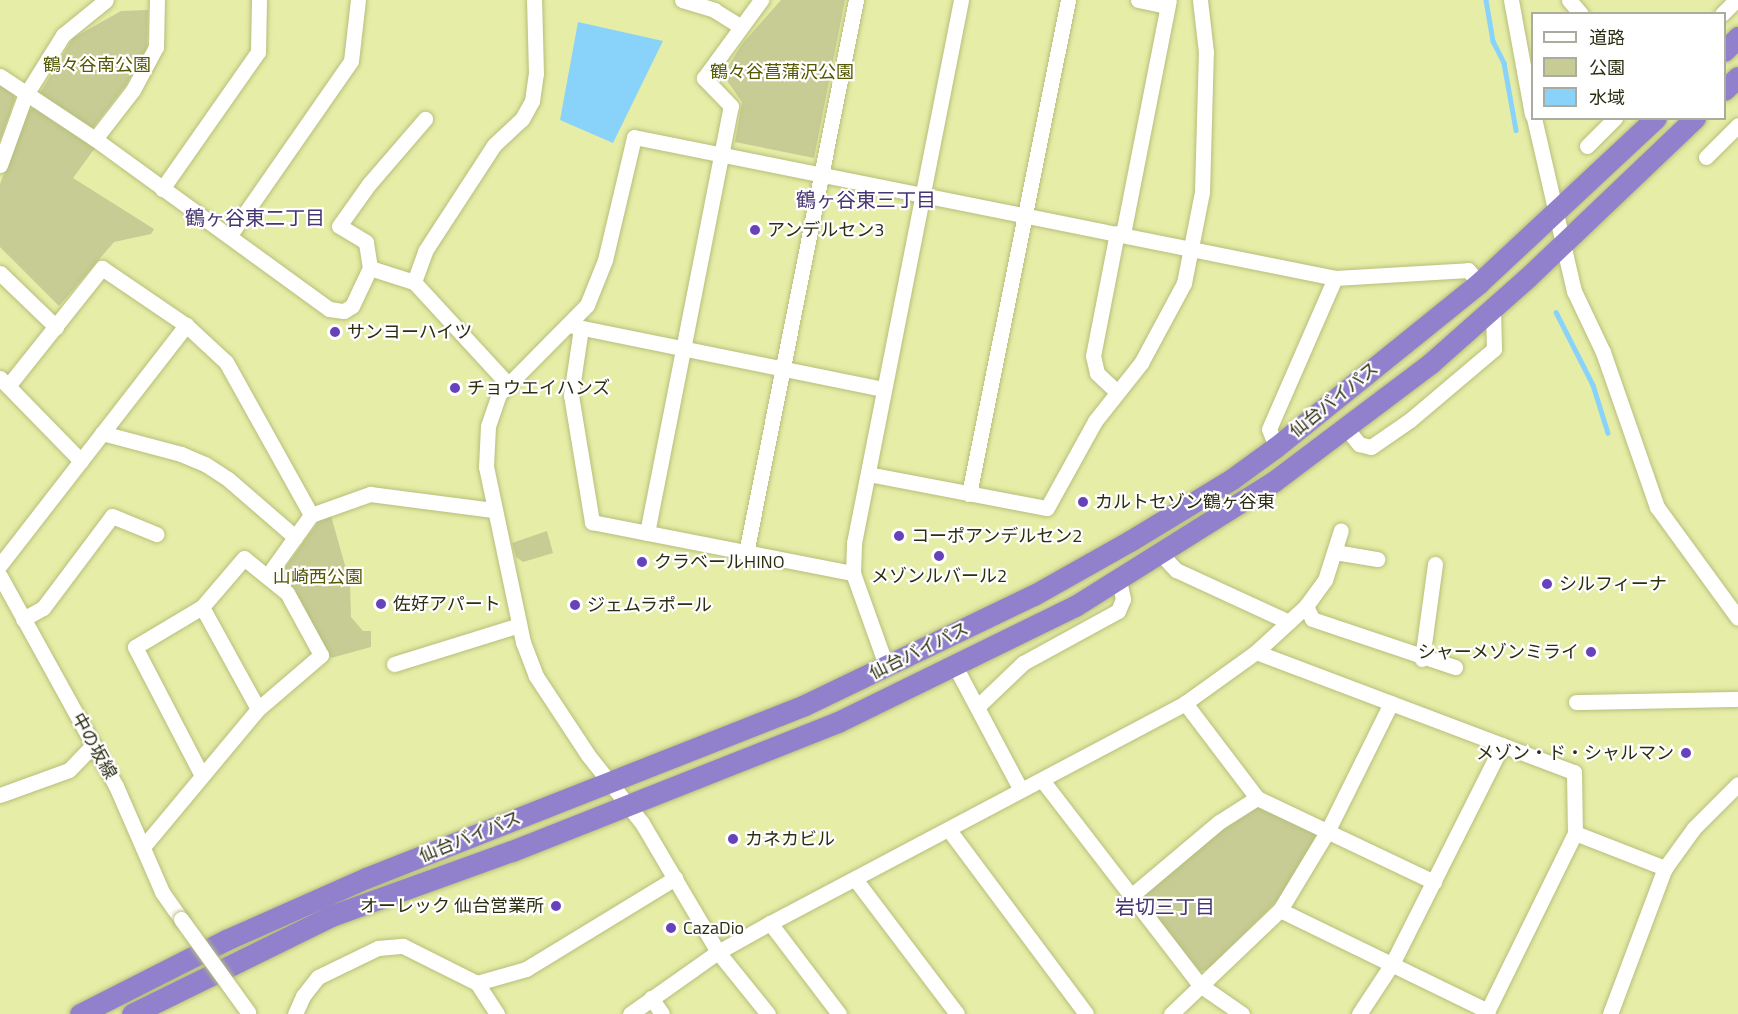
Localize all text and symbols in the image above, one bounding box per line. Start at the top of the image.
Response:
legend [1531,12,1726,120]
text: 道路 [1589,24,1625,51]
park label: 鶴々谷南公園 [43,54,151,76]
text: 公園 [1589,54,1625,81]
park label: 鶴々谷菖蒲沢公園 [710,61,854,83]
text: 水域 [1589,84,1625,111]
district label: 鶴ヶ谷東三丁目 [796,187,936,211]
district label: 鶴ヶ谷東二丁目 [185,205,325,229]
place label: アンデルセン3 [767,219,885,241]
marker: アンデルセン3 [748,223,762,237]
place label: サンヨーハイツ [347,321,473,343]
marker: サンヨーハイツ [328,325,342,339]
street label: 仙台バイパス [1285,358,1383,442]
place label: チョウエイハンズ [467,377,611,399]
marker: チョウエイハンズ [448,381,462,395]
place label: カルトセゾン鶴ヶ谷東 [1095,491,1275,513]
marker: カルトセゾン鶴ヶ谷東 [1076,495,1090,509]
place label: コーポアンデルセン2 [911,525,1083,547]
marker: コーポアンデルセン2 [892,529,906,543]
marker: メゾンルバール2 [932,549,946,563]
place label: クラベールHINO [654,551,785,573]
marker: クラベールHINO [635,555,649,569]
place label: メゾンルバール2 [871,565,1007,587]
park label: 山崎西公園 [273,566,363,588]
place label: シルフィーナ [1559,573,1667,595]
marker: シルフィーナ [1540,577,1554,591]
place label: 佐好アパート [393,593,501,615]
place label: ジェムラポール [587,594,713,616]
marker: 佐好アパート [374,597,388,611]
marker: ジェムラポール [568,598,582,612]
street label: 仙台バイパス [866,618,972,684]
place label: シャーメゾンミライ [1417,641,1579,663]
marker: シャーメゾンミライ [1584,645,1598,659]
street label: 中の坂線 [67,709,121,783]
place label: メゾン・ド・シャルマン [1476,742,1674,764]
marker: メゾン・ド・シャルマン [1679,746,1693,760]
street label: 仙台バイパス [416,807,524,867]
place label: カネカビル [745,828,835,850]
marker: カネカビル [726,832,740,846]
district label: 岩切三丁目 [1115,894,1215,918]
place label: オーレック 仙台営業所 [360,895,544,917]
marker: オーレック 仙台営業所 [549,899,563,913]
place label: CazaDio [683,917,744,939]
marker: CazaDio [664,921,678,935]

